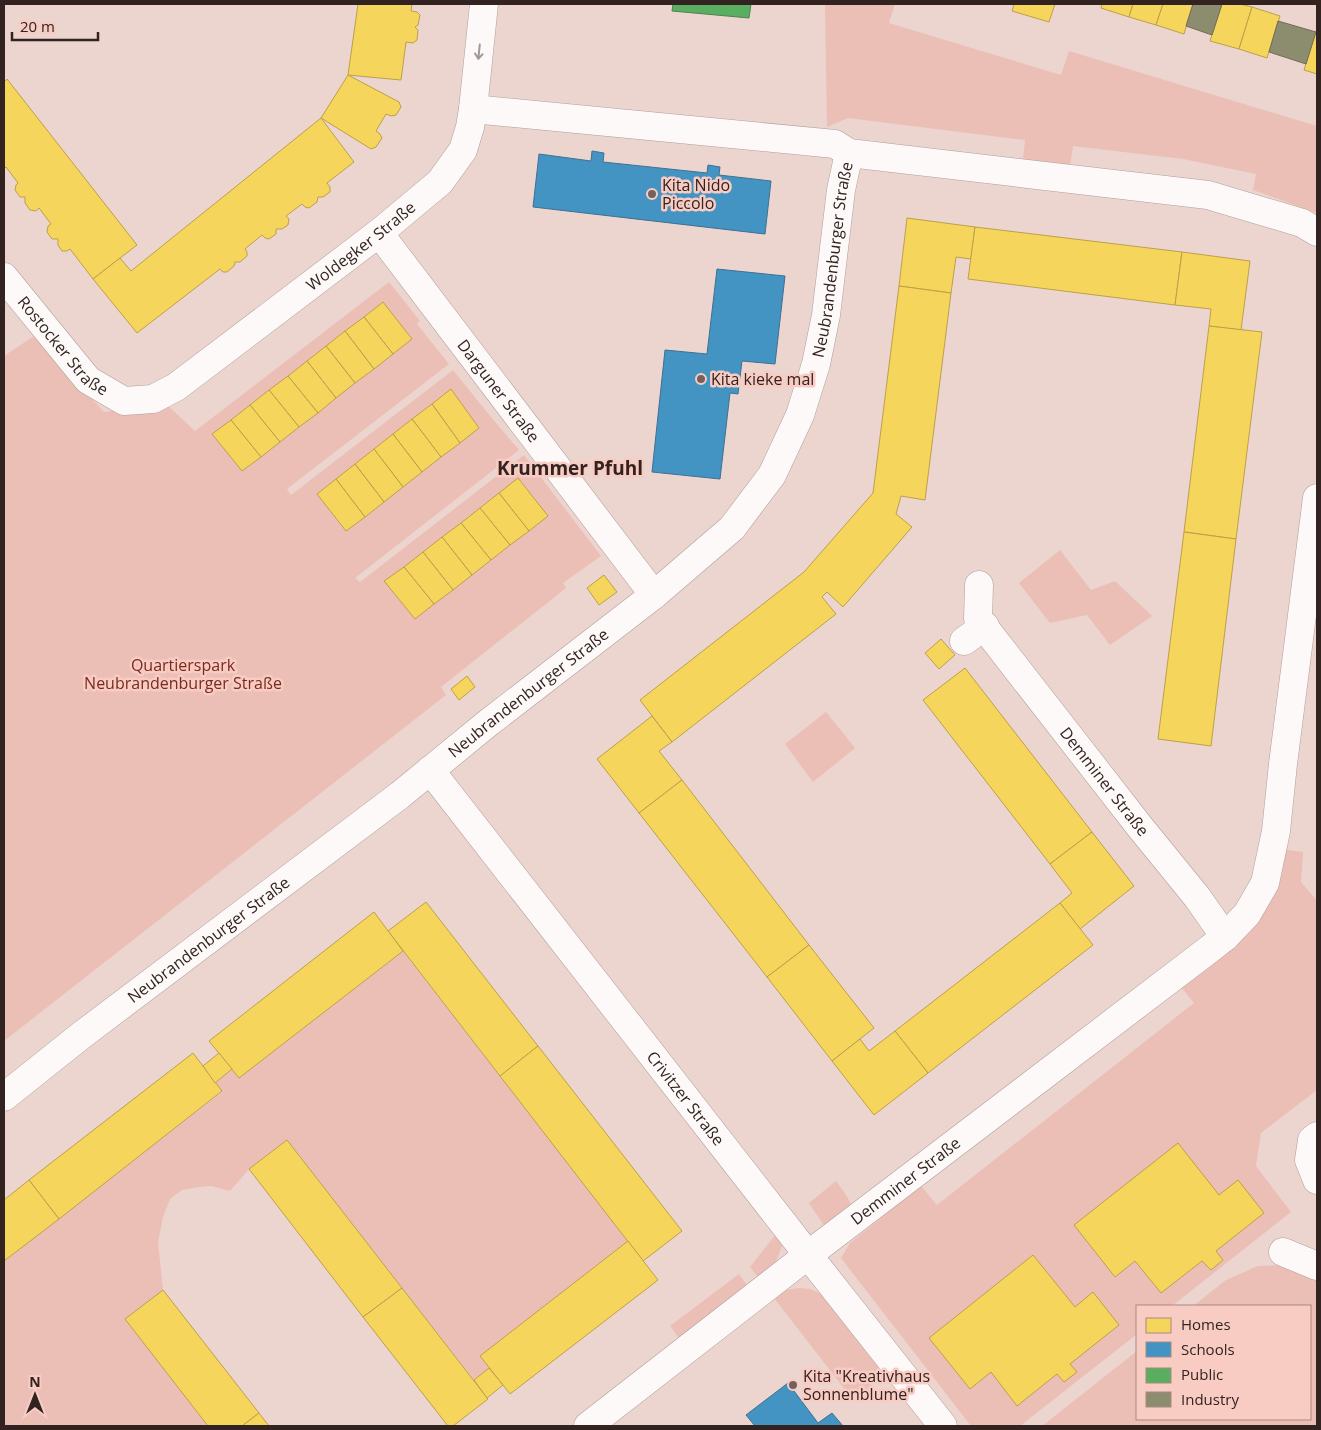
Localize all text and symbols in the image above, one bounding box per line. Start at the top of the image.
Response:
scale bar [12,10,99,42]
text: 20 m [20,16,55,36]
one-way arrow [474,44,484,60]
street label: Neubrandenburger Straße [807,160,858,360]
place label: Kita Nido Piccolo [662,174,730,214]
marker: Kita Nido Piccolo [646,188,658,200]
street label: Woldegker Straße [302,196,420,295]
street label: Rostocker Straße [13,291,112,400]
street label: Darguner Straße [453,335,545,447]
place label: Kita kieke mal [711,368,814,390]
marker: Kita kieke mal [695,373,707,385]
district label: Krummer Pfuhl [497,455,643,481]
street label: Neubrandenburger Straße [443,623,613,762]
park label: Quartierspark Neubrandenburger Straße [84,654,282,694]
street label: Demminer Straße [1055,722,1154,841]
street label: Neubrandenburger Straße [123,871,294,1008]
street label: Crivitzer Straße [642,1046,730,1150]
street label: Demminer Straße [846,1132,965,1230]
legend [1136,1305,1311,1420]
text: Homes [1181,1314,1231,1334]
text: Schools [1181,1339,1235,1359]
text: Public [1181,1364,1223,1384]
place label: Kita "Kreativhaus Sonnenblume" [803,1365,930,1405]
north arrow [10,1370,60,1420]
text: N [29,1372,41,1391]
marker: Kita "Kreativhaus Sonnenblume" [787,1379,799,1391]
text: Industry [1181,1389,1239,1409]

